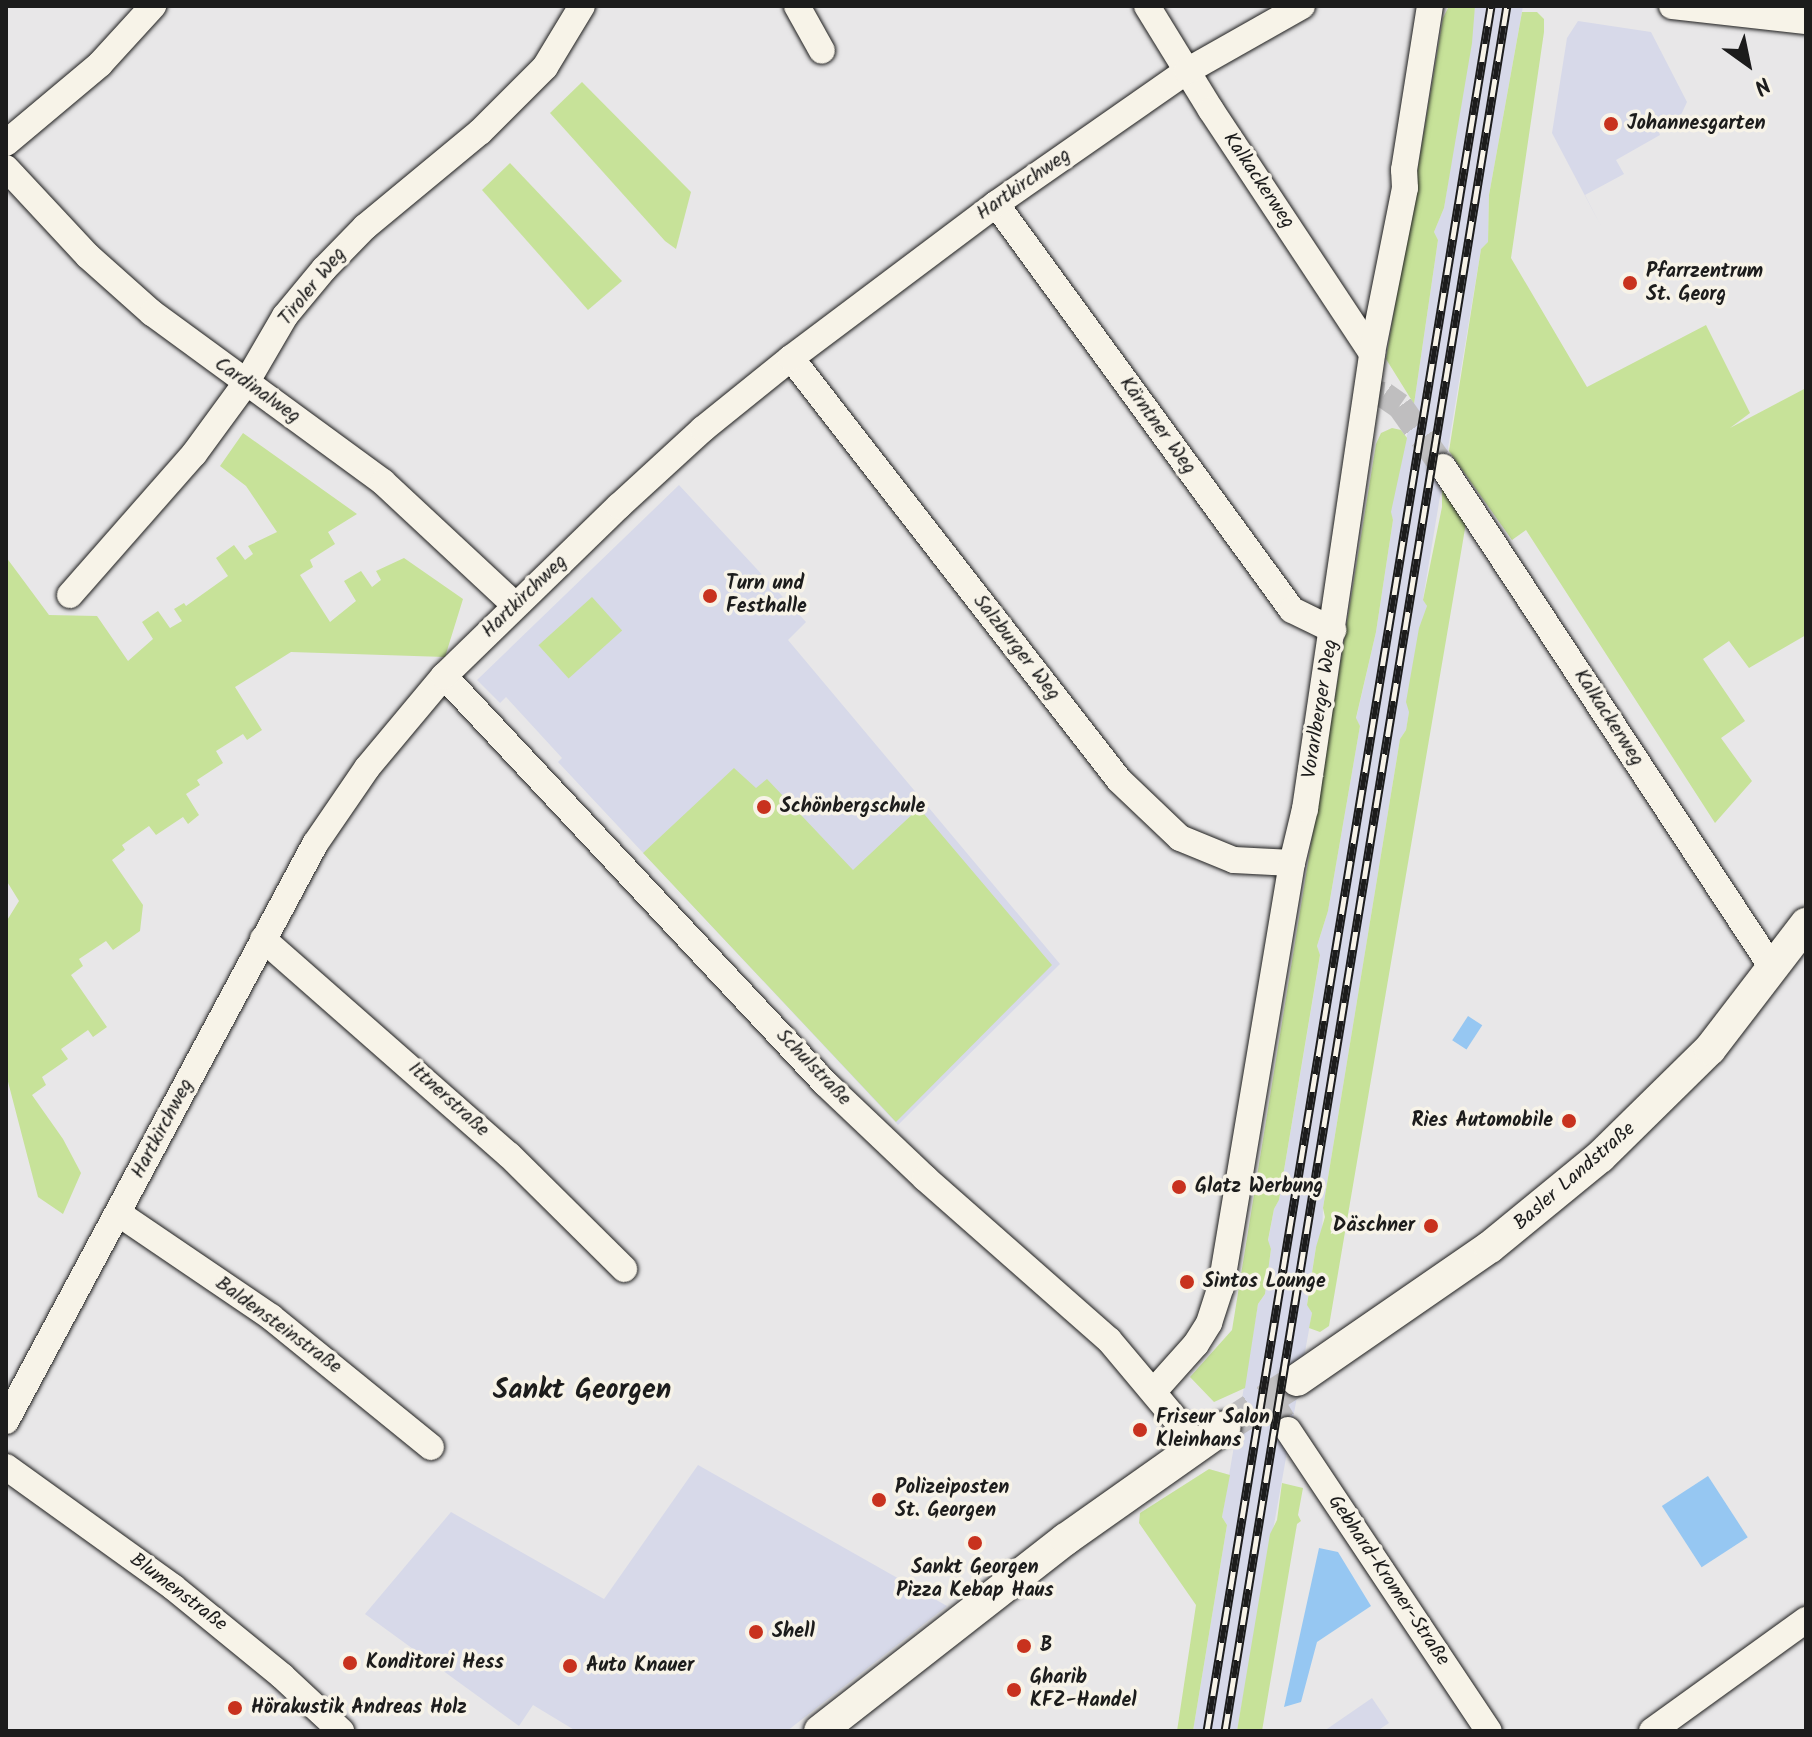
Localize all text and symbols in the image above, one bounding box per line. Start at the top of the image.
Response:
north arrow [1708,24,1788,104]
text: N [1746,66,1777,103]
place label: Johannesgarten [1627,112,1765,136]
marker: Johannesgarten [1602,115,1620,133]
street label: Kalkackerweg [1217,128,1299,234]
street label: Hartkirchweg [972,144,1076,226]
street label: Tiroler Weg [274,243,352,331]
place label: Pfarrzentrum St. Georg [1646,260,1763,307]
marker: Pfarrzentrum St. Georg [1621,274,1639,292]
street label: Cardinalweg [209,353,305,429]
street label: Kärntner Weg [1114,373,1200,479]
street label: Hartkirchweg [477,550,573,644]
place label: Turn und Festhalle [726,572,807,619]
marker: Turn und Festhalle [701,587,719,605]
street label: Salzburger Weg [967,590,1065,706]
street label: Vorarlberger Weg [1298,638,1344,780]
street label: Kalkackerweg [1568,665,1648,771]
place label: Schönbergschule [780,795,925,819]
marker: Schönbergschule [755,798,773,816]
street label: Schulstraße [770,1025,856,1111]
street label: Ittnerstraße [402,1057,494,1143]
street label: Hartkirchweg [127,1075,199,1183]
place label: Ries Automobile [1411,1109,1553,1133]
marker: Ries Automobile [1560,1112,1578,1130]
street label: Basler Landstraße [1509,1118,1641,1236]
place label: Glatz Werbung [1195,1175,1323,1199]
marker: Glatz Werbung [1170,1178,1188,1196]
place label: Däschner [1333,1214,1415,1238]
marker: Däschner [1422,1217,1440,1235]
place label: Sintos Lounge [1203,1270,1326,1294]
street label: Baldensteinstraße [210,1272,346,1380]
marker: Sintos Lounge [1178,1273,1196,1291]
district label: Sankt Georgen [493,1374,671,1408]
place label: Friseur Salon Kleinhans [1156,1406,1270,1453]
marker: Friseur Salon Kleinhans [1131,1421,1149,1439]
place label: Polizeiposten St. Georgen [895,1476,1009,1523]
marker: Polizeiposten St. Georgen [870,1491,888,1509]
street label: Gebhard-Kromer-Straße [1322,1491,1454,1671]
marker: Sankt Georgen Pizza Kebap Haus [966,1534,984,1552]
street label: Blumenstraße [125,1549,231,1637]
place label: Sankt Georgen Pizza Kebap Haus [896,1556,1054,1603]
place label: Shell [772,1620,815,1644]
marker: Shell [747,1623,765,1641]
place label: B [1040,1634,1052,1658]
marker: B [1015,1637,1033,1655]
place label: Konditorei Hess [366,1651,504,1675]
marker: Konditorei Hess [341,1654,359,1672]
place label: Auto Knauer [586,1654,694,1678]
marker: Auto Knauer [561,1657,579,1675]
place label: Gharib KFZ-Handel [1030,1666,1137,1713]
marker: Gharib KFZ-Handel [1005,1681,1023,1699]
place label: Hörakustik Andreas Holz [251,1696,467,1720]
marker: Hörakustik Andreas Holz [226,1699,244,1717]

